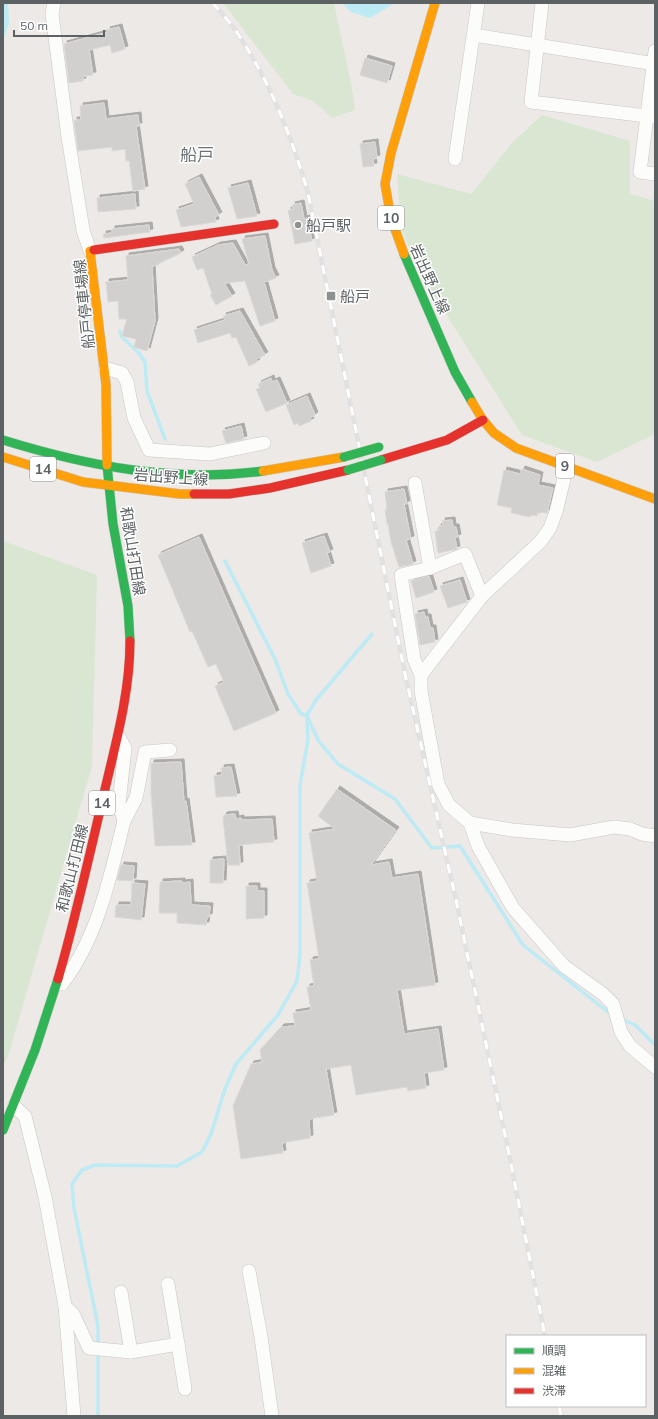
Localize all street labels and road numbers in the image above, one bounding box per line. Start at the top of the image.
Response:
road number: 10 [378,206,404,230]
street label: 岩出野上線 [406,241,454,317]
street label: 船戸停車場線 [70,258,98,350]
road number: 9 [556,454,574,478]
road number: 14 [30,457,56,481]
street label: 岩出野上線 [133,465,209,489]
street label: 和歌山打田線 [117,505,149,597]
road number: 14 [89,791,115,815]
street label: 和歌山打田線 [52,822,92,914]

